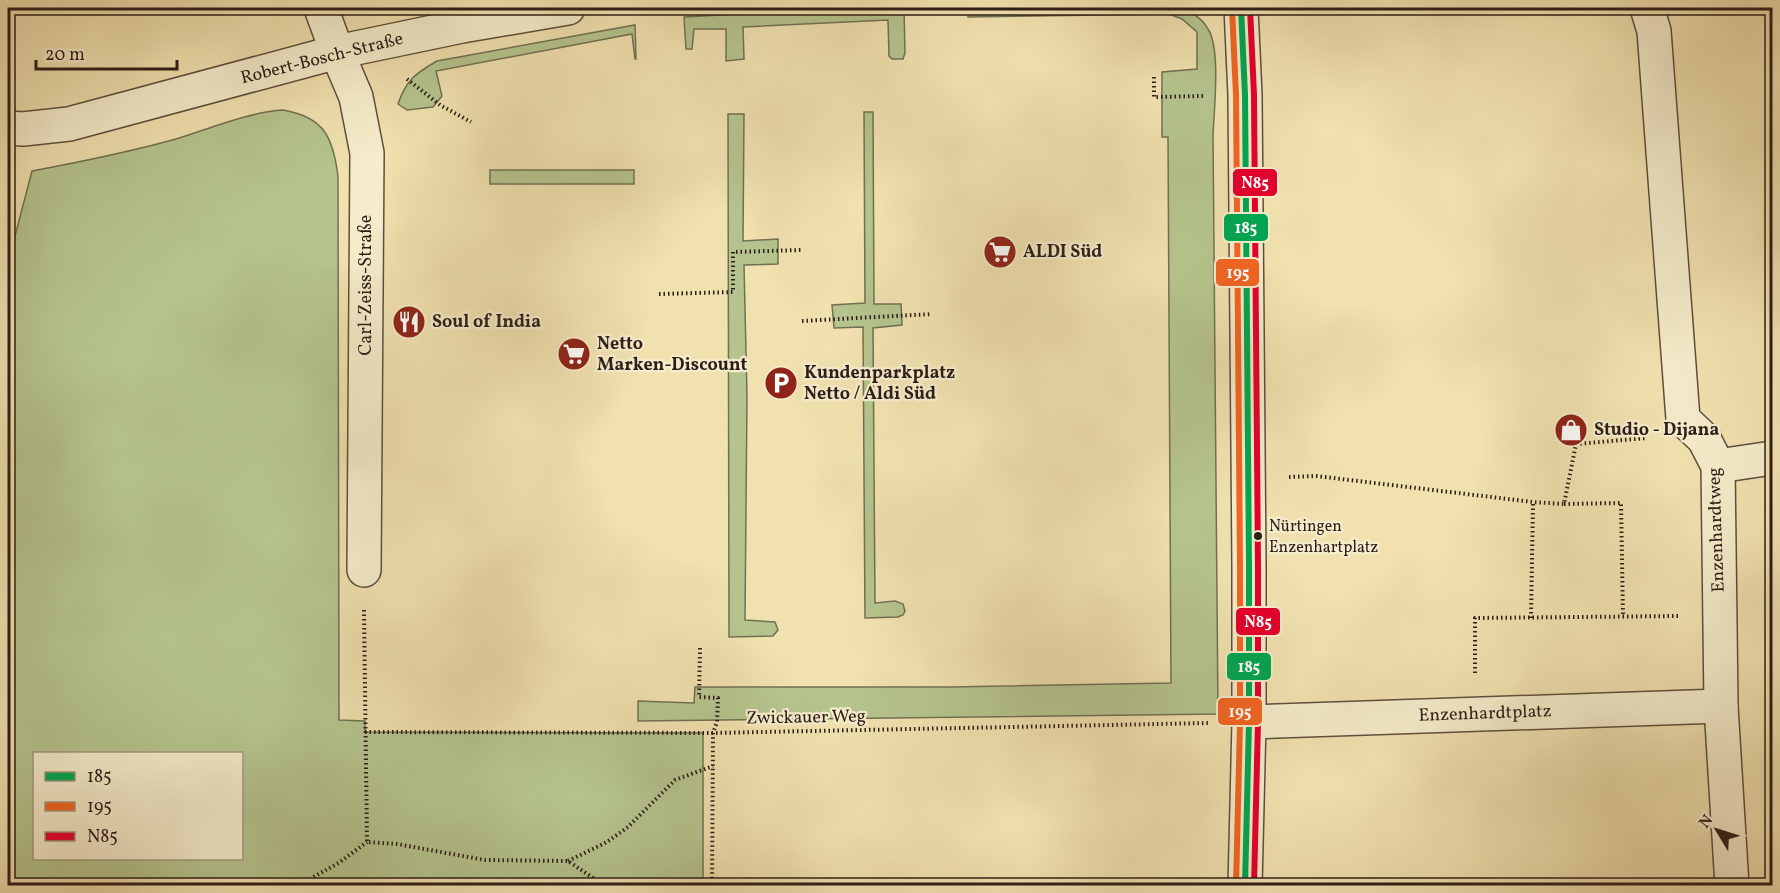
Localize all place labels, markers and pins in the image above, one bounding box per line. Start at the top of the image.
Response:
supermarket icon: ALDI Süd [982,234,1018,270]
place label: ALDI Süd [1023,240,1102,265]
restaurant icon: Soul of India [391,304,427,340]
place label: Soul of India [432,310,541,335]
place label: Netto Marken-Discount [597,332,748,378]
supermarket icon: Netto Marken-Discount [556,336,592,372]
place label: Kundenparkplatz Netto / Aldi Süd [804,361,955,407]
parking icon: Kundenparkplatz Netto / Aldi Süd [763,365,799,401]
shop icon: Studio - Dijana [1553,412,1589,448]
place label: Studio - Dijana [1594,418,1719,443]
place label: Nürtingen Enzenhartplatz [1269,516,1378,559]
marker: Nürtingen Enzenhartplatz [1252,530,1264,542]

